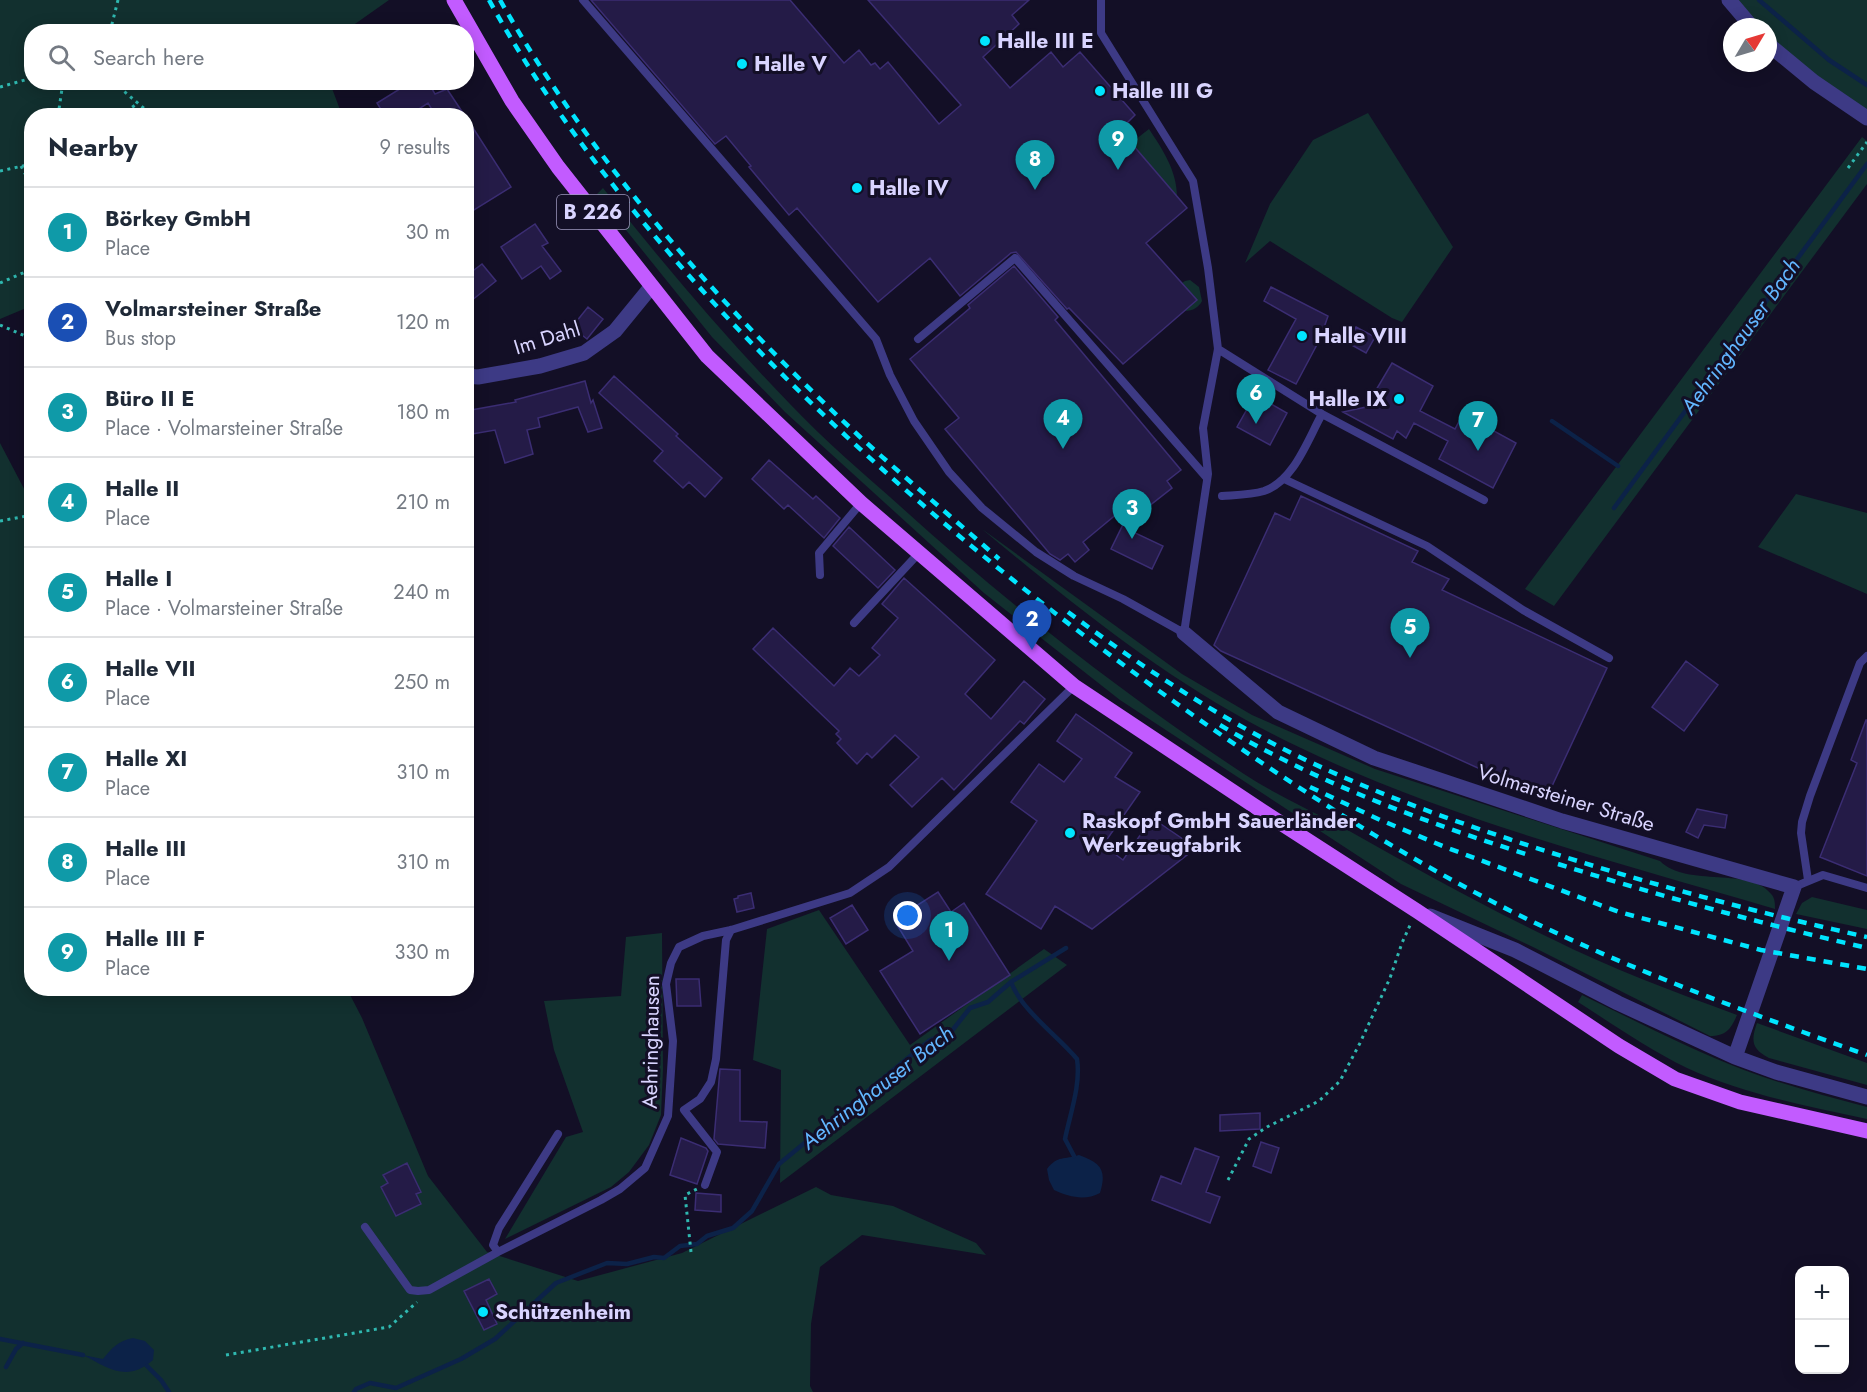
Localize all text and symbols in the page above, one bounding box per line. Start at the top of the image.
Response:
north arrow [1723,18,1777,72]
search box [24,24,474,90]
place label: Halle III E [997,26,1094,56]
marker: Halle III E [978,34,992,48]
icon: search [45,41,78,74]
text: Search here [93,41,204,73]
place label: Halle V [754,49,827,79]
marker: Halle V [735,57,749,71]
place label: Halle III G [1112,76,1213,106]
marker: Halle III G [1093,84,1107,98]
pin: 9 [1098,120,1138,170]
text: Nearby [48,128,137,166]
text: 9 results [380,133,450,162]
pin: 8 [1016,140,1054,190]
place label: Halle IV [869,173,949,203]
marker: Halle IV [850,181,864,195]
road number: B 226 [557,195,629,229]
text: Börkey GmbH [105,202,251,234]
text: 1 [62,218,73,247]
text: 30 m [405,218,450,247]
text: Place [105,234,150,263]
water label: Aehringhauser Bach [1672,251,1808,422]
text: Volmarsteiner Straße [105,292,321,324]
text: 2 [61,308,74,337]
text: 120 m [396,308,450,337]
street label: Im Dahl [510,314,584,362]
place label: Halle VIII [1314,321,1407,351]
text: Bus stop [105,324,176,353]
marker: Halle VIII [1295,329,1309,343]
pin: 6 [1236,374,1276,424]
text: Büro II E [105,382,195,414]
place label: Halle IX [1308,384,1388,414]
marker: Halle IX [1392,392,1406,406]
text: 3 [61,398,74,427]
text: 180 m [396,398,450,427]
pin: 4 [1044,400,1082,449]
pin: 7 [1458,402,1498,451]
text: Place · Volmarsteiner Straße [105,414,343,443]
text: Halle II [105,472,179,504]
text: 4 [61,488,74,517]
text: 210 m [396,488,450,517]
pin: 3 [1112,490,1152,539]
text: Place [105,504,150,533]
text: Halle I [105,562,172,594]
text: 5 [61,578,74,607]
text: 240 m [393,578,450,607]
text: Place · Volmarsteiner Straße [105,594,343,623]
pin: 2 [1012,600,1052,650]
pin: 5 [1390,608,1430,658]
text: Halle VII [105,652,196,684]
text: 6 [61,668,74,697]
text: 250 m [394,668,450,697]
text: Place [105,684,150,713]
text: Halle XI [105,742,187,774]
street label: Volmarsteiner Straße [1474,757,1658,839]
text: 7 [61,758,74,787]
text: 310 m [396,758,450,787]
text: Place [105,774,150,803]
place label: Raskopf GmbH Sauerländer Werkzeugfabrik [1082,806,1358,860]
marker: Raskopf GmbH Sauerländer Werkzeugfabrik [1063,826,1077,840]
text: Halle III [105,832,186,864]
text: 8 [61,848,74,877]
text: 310 m [396,848,450,877]
text: Place [105,864,150,893]
your location [893,901,922,930]
pin: 1 [930,912,968,961]
text: Halle III F [105,922,205,954]
text: 9 [61,938,74,967]
text: 330 m [395,938,450,967]
text: Place [105,954,150,983]
street label: Aehringhausen [635,975,667,1109]
water label: Aehringhauser Bach [793,1017,960,1158]
map controls [1795,1266,1849,1374]
button: + [1795,1266,1849,1320]
place label: Schützenheim [495,1297,631,1327]
marker: Schützenheim [476,1305,490,1319]
button: − [1795,1320,1849,1374]

